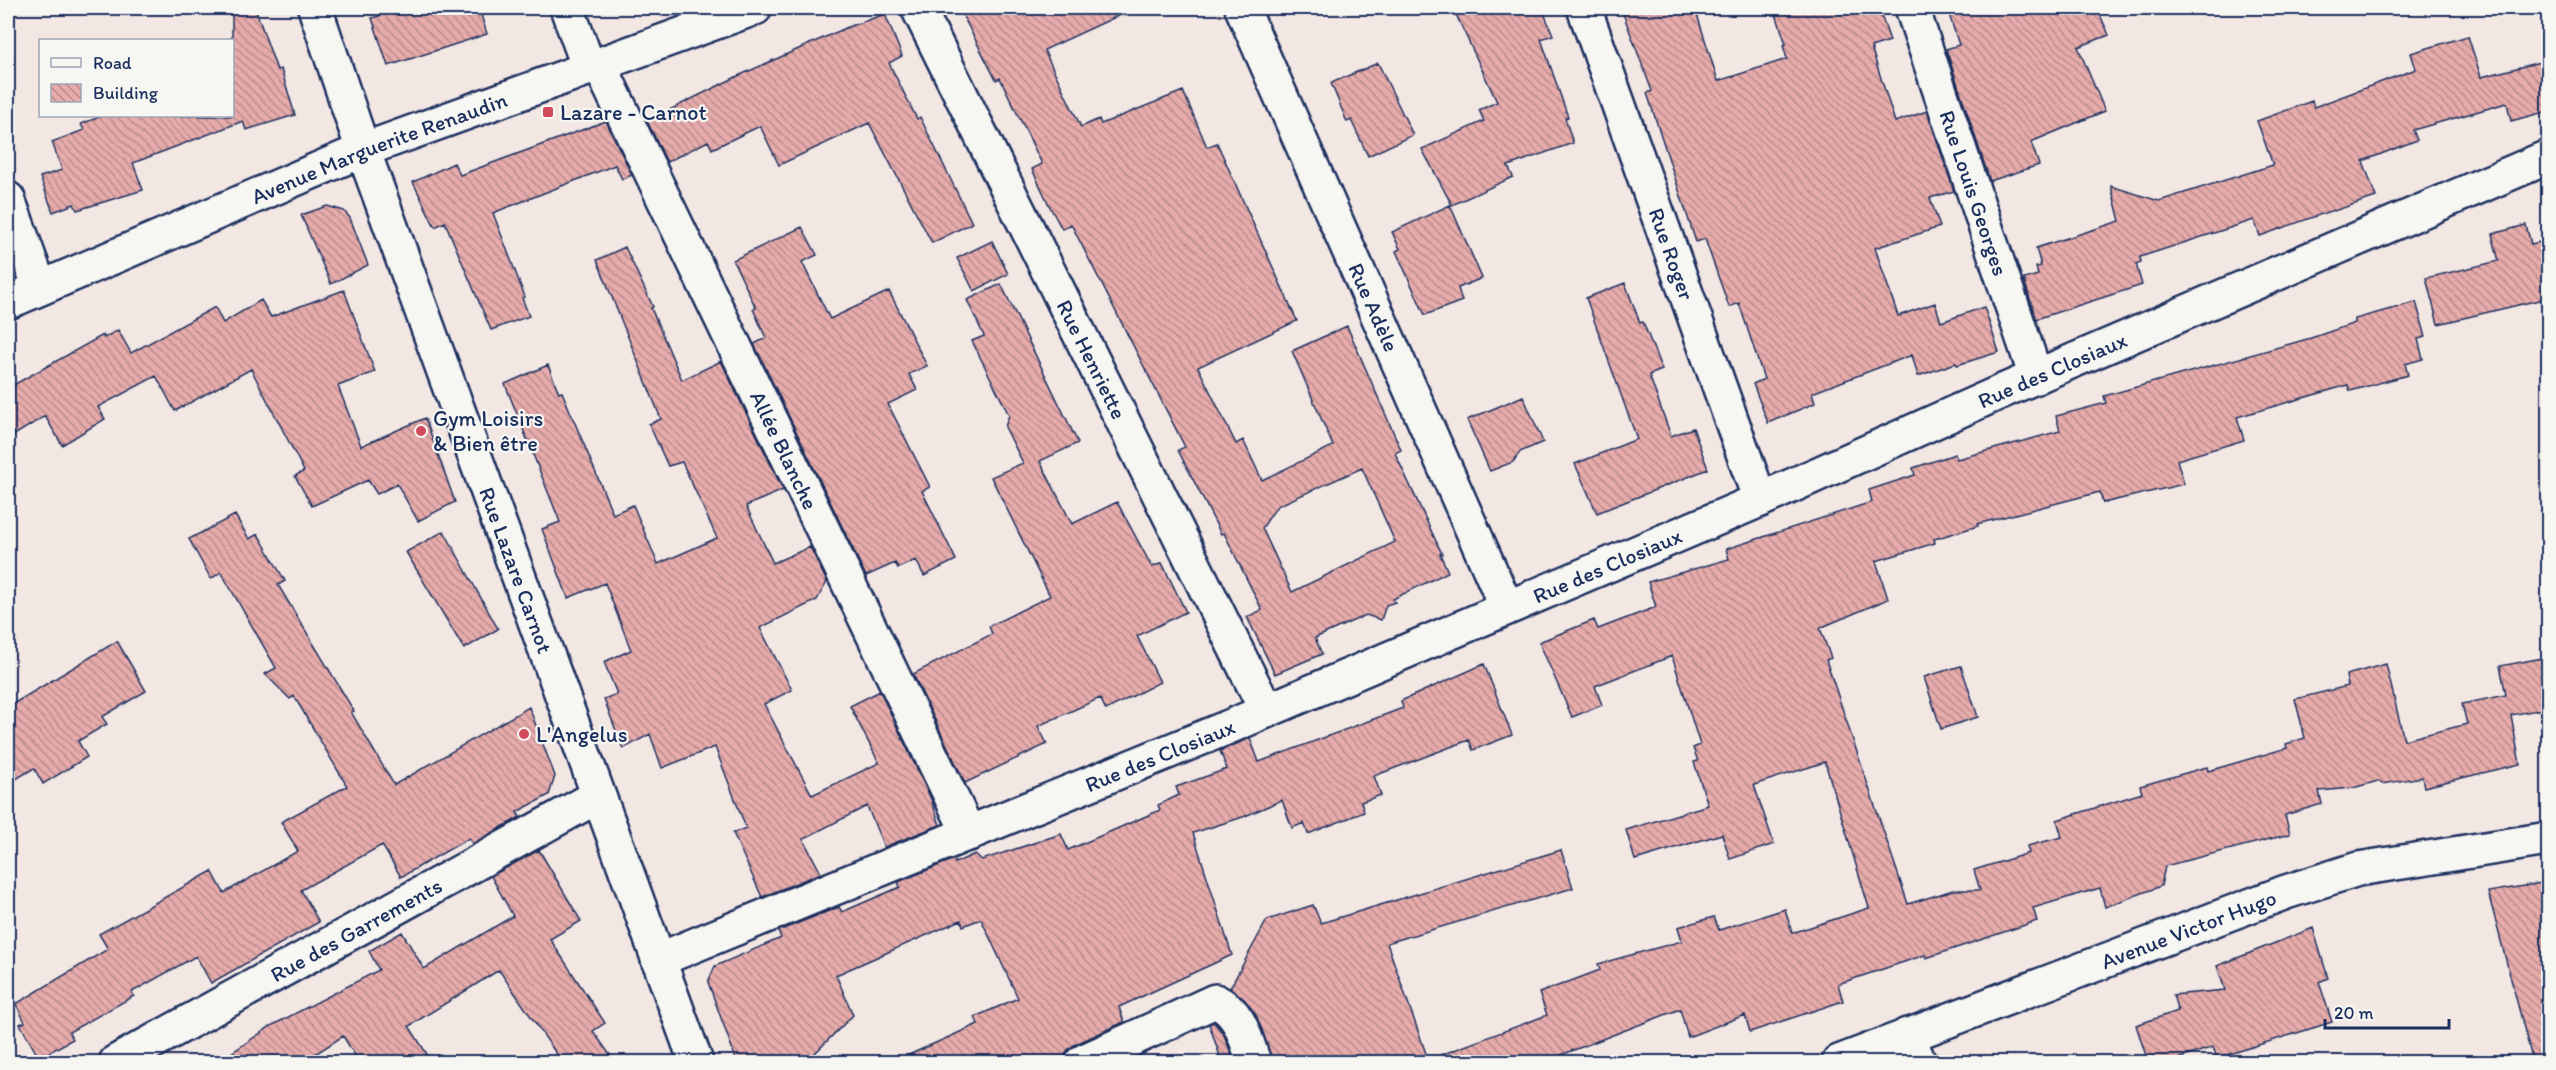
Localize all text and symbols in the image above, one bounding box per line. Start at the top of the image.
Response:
legend [39,39,234,117]
text: Road [93,52,132,74]
text: Building [93,82,159,104]
street label: Avenue Marguerite Renaudin [247,85,511,210]
place label: Lazare - Carnot [560,99,707,126]
marker: Lazare - Carnot [541,105,555,119]
street label: Rue Louis Georges [1934,107,2014,279]
street label: Rue Roger [1643,204,1701,304]
street label: Rue Adèle [1343,258,1405,356]
street label: Rue Henriette [1051,295,1133,423]
street label: Rue des Closiaux [1973,326,2131,414]
street label: Allée Blanche [744,386,824,514]
place label: Gym Loisirs & Bien être [433,405,543,457]
marker: Gym Loisirs & Bien être [414,424,428,438]
street label: Rue Lazare Carnot [474,483,559,657]
street label: Rue des Closiaux [1529,522,1686,609]
street label: Rue des Closiaux [1081,712,1239,798]
place label: L'Angelus [536,721,627,748]
marker: L'Angelus [517,727,531,741]
street label: Rue des Garrements [265,871,446,988]
street label: Avenue Victor Hugo [2097,883,2280,975]
scale bar [2325,992,2450,1030]
text: 20 m [2334,1002,2374,1024]

